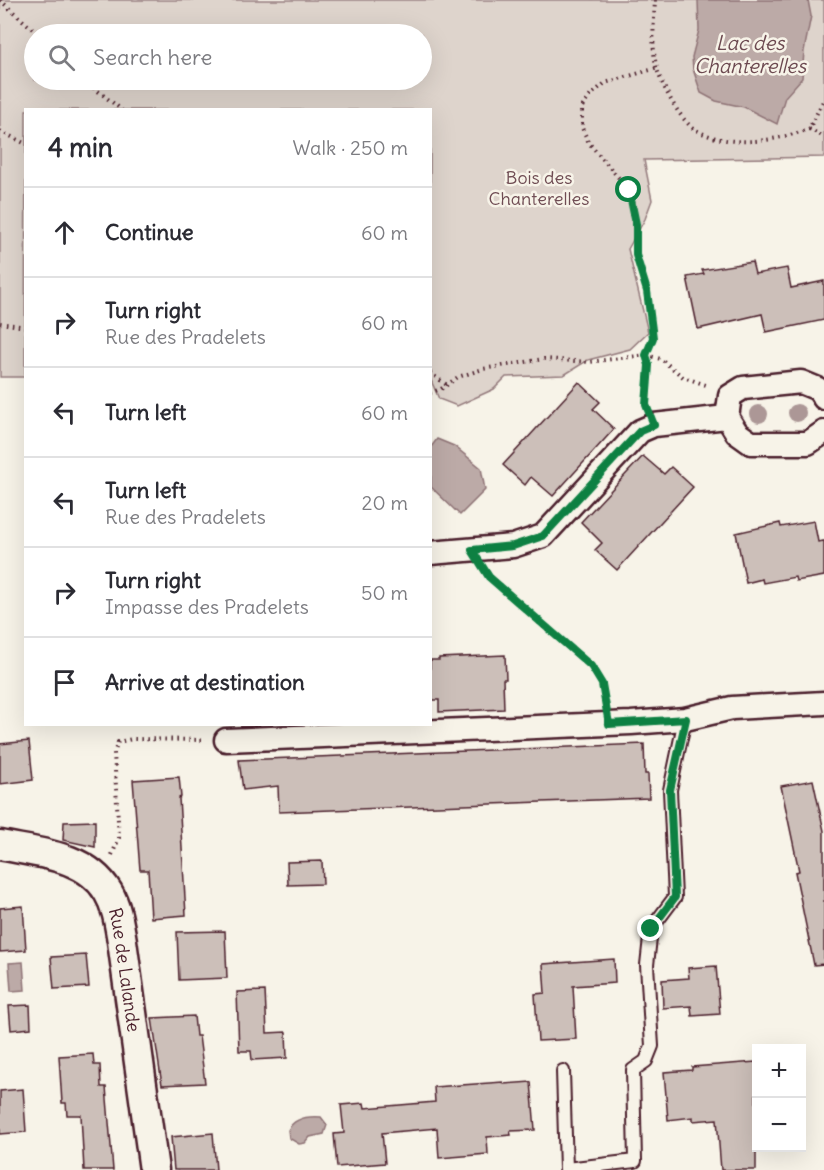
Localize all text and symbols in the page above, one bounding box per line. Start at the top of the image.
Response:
search box [24,24,432,90]
water label: Lac des Chanterelles [694,30,808,78]
icon: search [45,41,78,74]
text: Search here [93,43,212,71]
text: 4 min [48,131,113,164]
text: Walk · 250 m [293,135,408,160]
park label: Bois des Chanterelles [489,166,589,210]
route start [615,176,641,202]
icon: ahead [48,216,81,249]
text: Continue [105,218,194,246]
text: 60 m [361,220,408,245]
text: Turn right [105,296,201,324]
icon: right [48,306,81,339]
text: 60 m [361,310,408,335]
text: Rue des Pradelets [105,324,266,349]
icon: left [48,396,81,429]
text: Turn left [105,398,186,426]
text: 60 m [361,400,408,425]
text: Turn left [105,476,186,504]
icon: left [48,486,81,519]
text: 20 m [362,490,408,515]
text: Rue des Pradelets [105,504,266,529]
text: Turn right [105,566,201,594]
icon: right [48,576,81,609]
text: 50 m [361,580,408,605]
text: Impasse des Pradelets [105,594,309,619]
icon: arrive [48,666,81,699]
text: Arrive at destination [105,668,305,696]
street label: Rue de Lalande [104,905,146,1033]
route end [637,915,663,941]
map controls [752,1044,806,1152]
button: + [752,1044,806,1098]
button: − [752,1098,806,1152]

